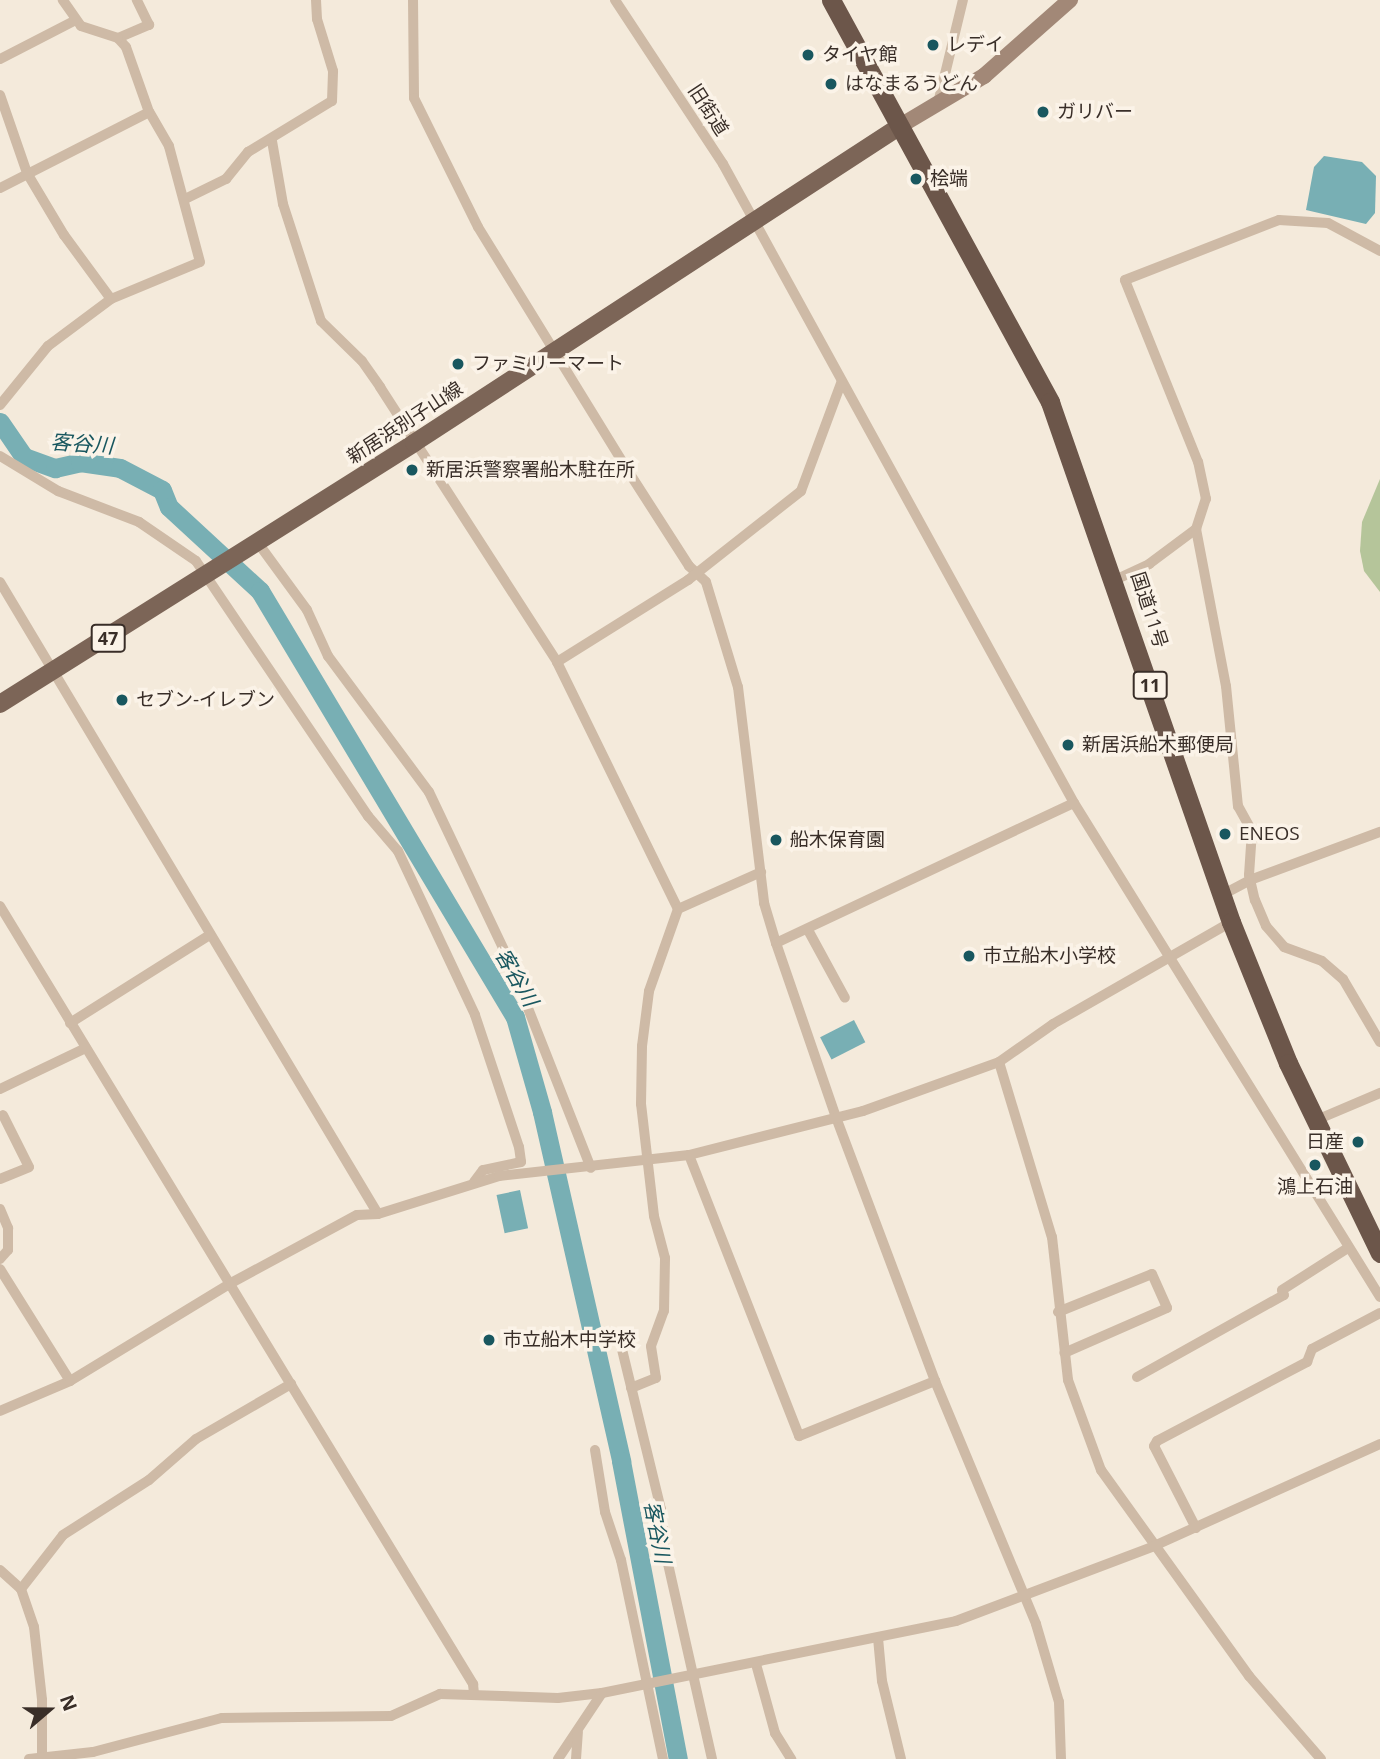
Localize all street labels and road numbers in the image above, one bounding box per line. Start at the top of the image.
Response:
street label: 旧街道 [683,80,733,140]
street label: 新居浜別子山線 [343,377,467,469]
street label: 国道11号 [1126,569,1172,651]
road number: 47 [90,624,126,652]
road number: 11 [1132,670,1168,700]

